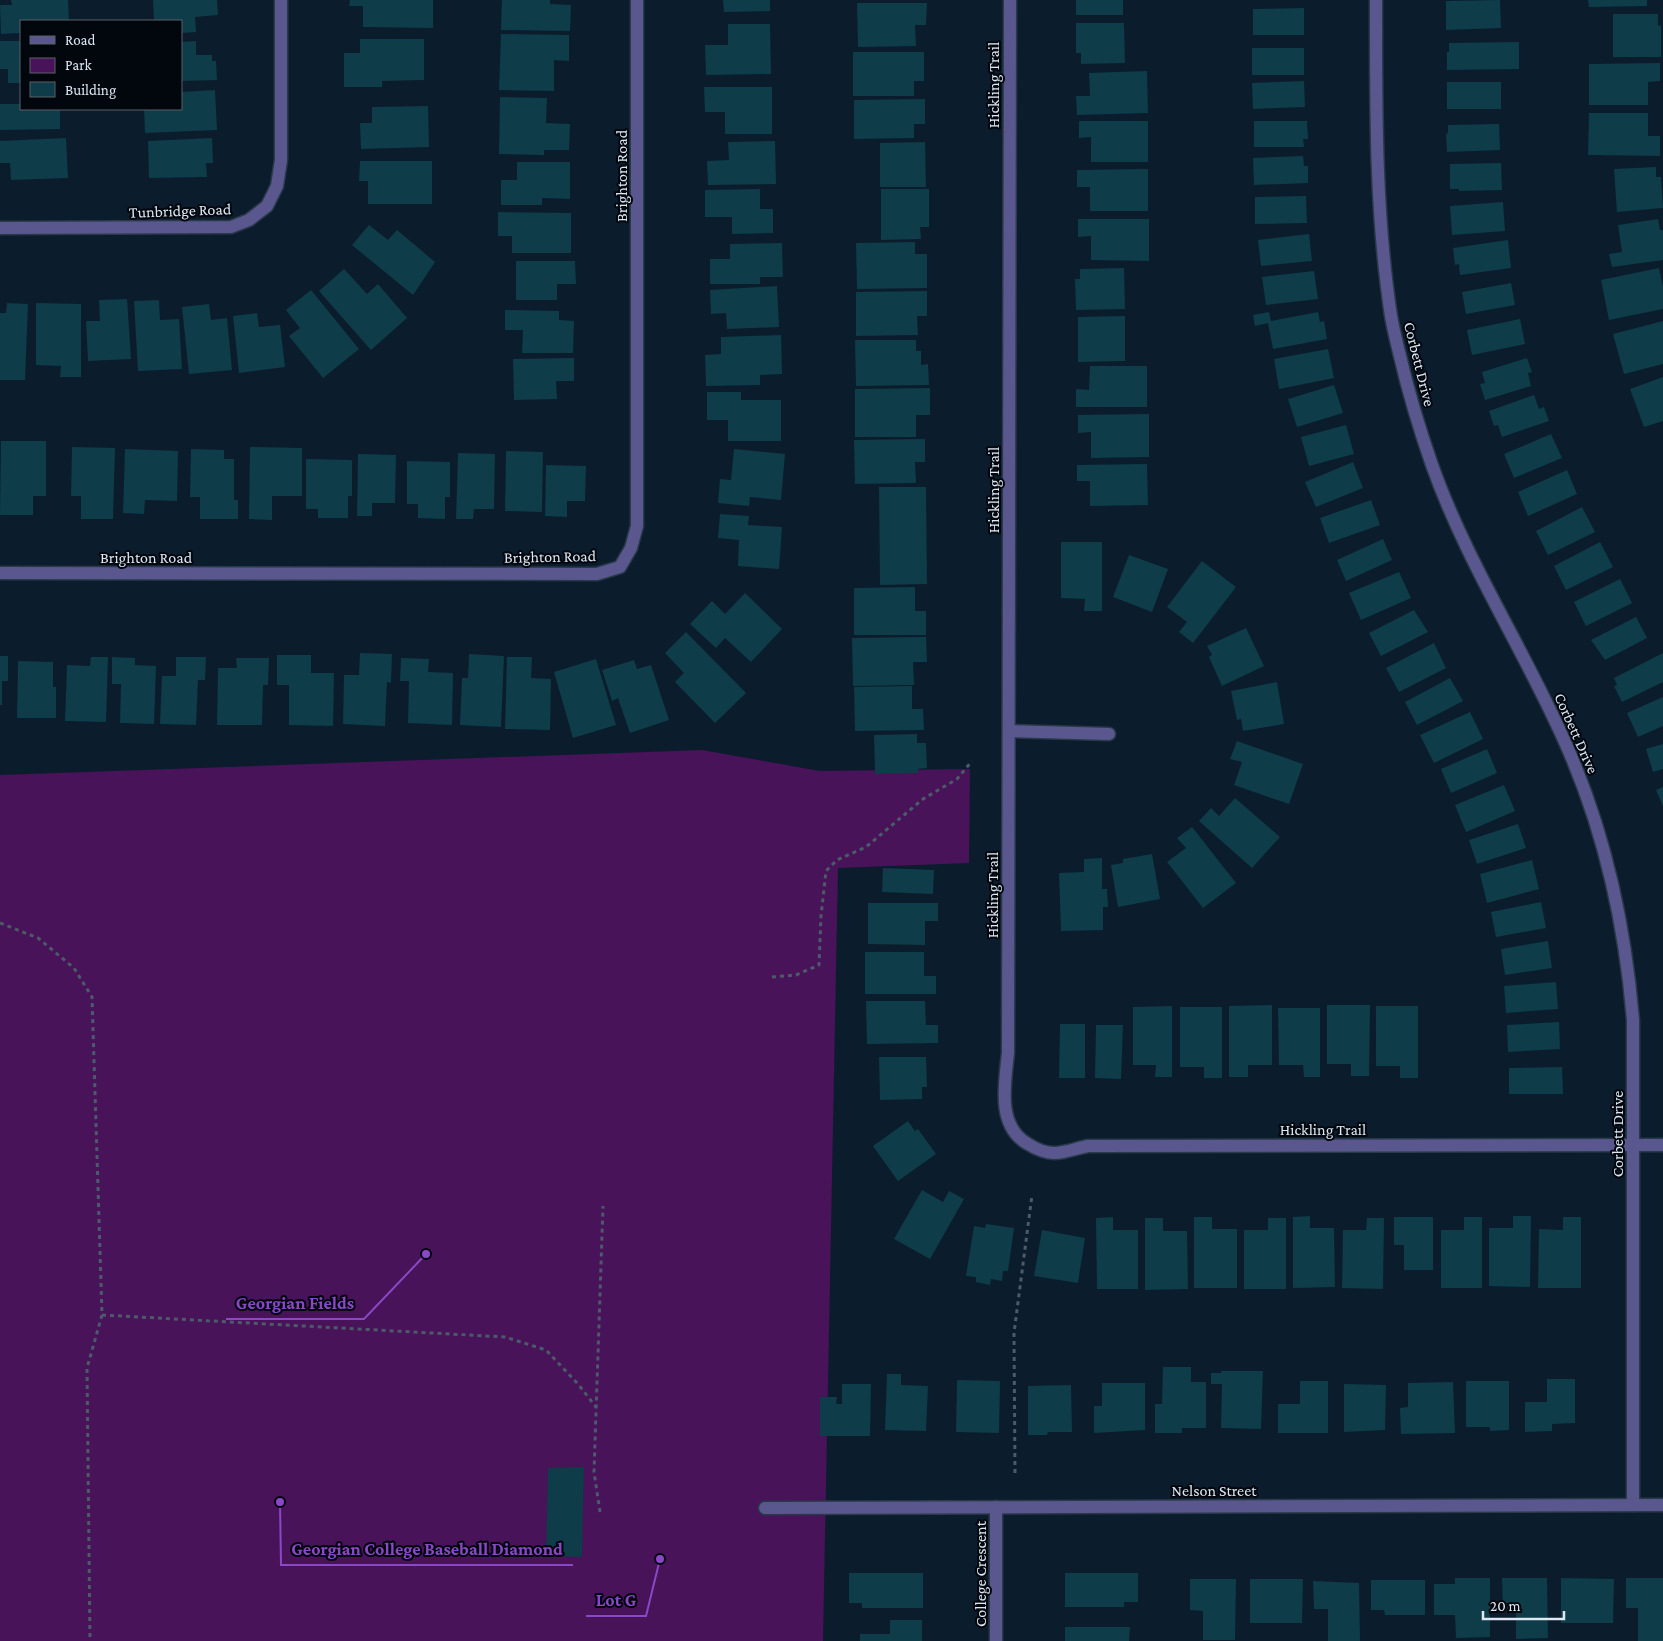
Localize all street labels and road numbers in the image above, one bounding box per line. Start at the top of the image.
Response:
street label: Hickling Trail [985,42,1003,128]
street label: Brighton Road [613,129,631,222]
street label: Tunbridge Road [129,200,232,222]
street label: Corbett Drive [1401,320,1438,408]
street label: Hickling Trail [985,447,1003,533]
street label: Brighton Road [504,547,597,567]
street label: Brighton Road [100,549,193,567]
street label: Corbett Drive [1551,690,1602,776]
street label: Hickling Trail [984,852,1002,938]
street label: Corbett Drive [1609,1091,1626,1177]
street label: Hickling Trail [1280,1121,1366,1139]
street label: Nelson Street [1172,1482,1257,1499]
street label: College Crescent [972,1520,990,1627]

